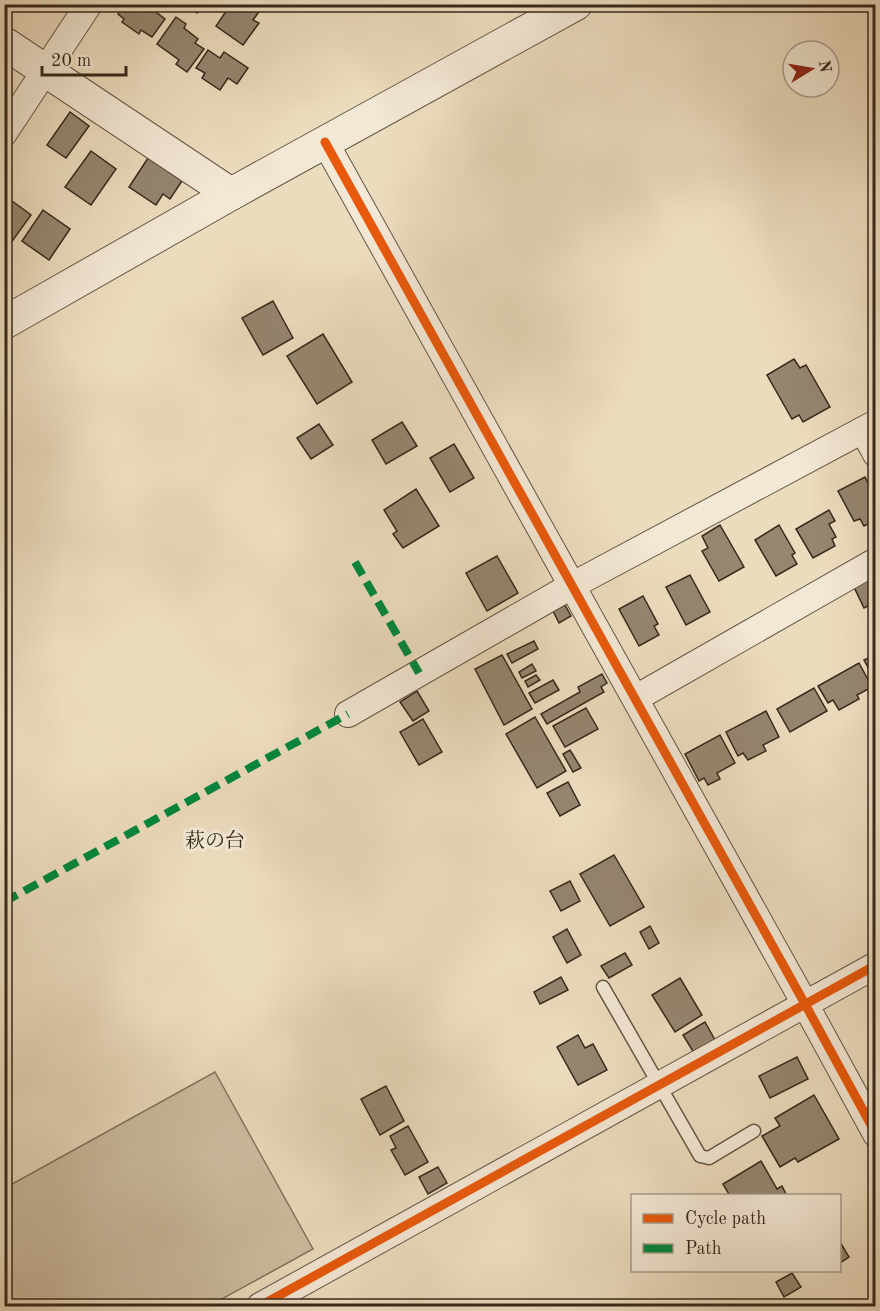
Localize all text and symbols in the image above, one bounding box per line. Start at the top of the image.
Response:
scale bar [42,39,126,77]
north arrow [781,39,841,99]
text: 20 m [51,52,91,70]
text: N [815,59,833,75]
district label: 萩の台 [185,829,245,852]
legend [631,1194,841,1272]
text: Cycle path [685,1210,766,1228]
text: Path [685,1240,722,1258]

